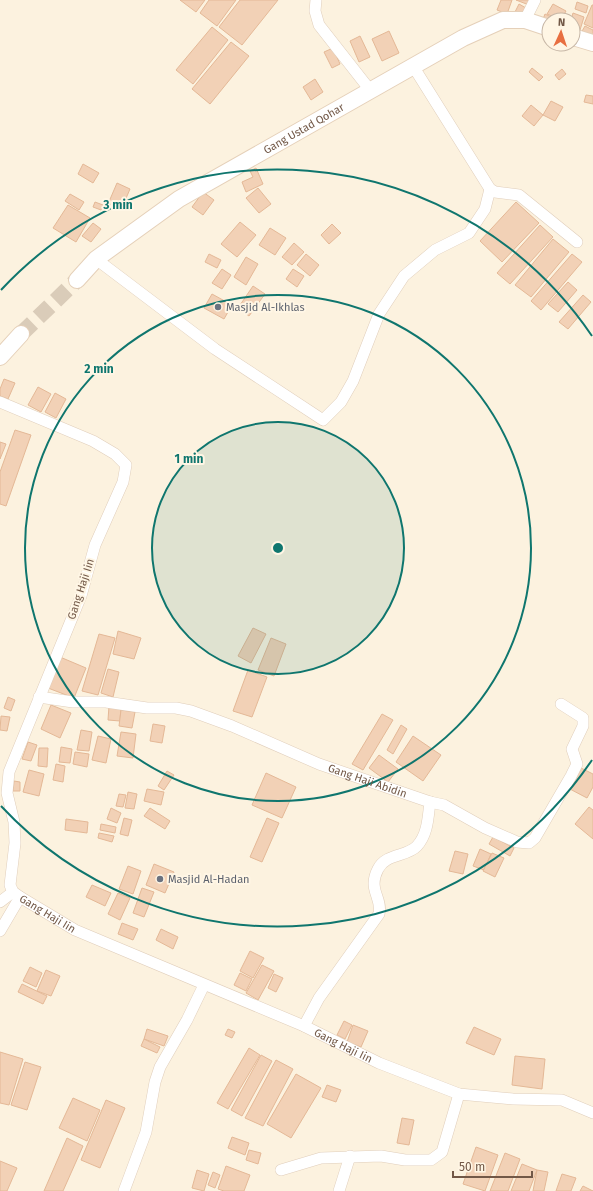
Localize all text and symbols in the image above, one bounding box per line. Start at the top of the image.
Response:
north arrow [541,12,581,52]
text: N [558,16,565,29]
street label: Gang Ustad Qohar [261,100,347,156]
text: 3 min [102,198,133,212]
place label: Masjid Al-Ikhlas [226,301,305,314]
marker: Masjid Al-Ikhlas [213,302,223,312]
text: 2 min [84,362,114,376]
text: 1 min [175,452,203,466]
centre of rings [271,541,285,555]
street label: Gang Haji Iin [65,557,97,621]
street label: Gang Haji Abidin [326,761,409,800]
place label: Masjid Al-Hadan [168,873,250,886]
marker: Masjid Al-Hadan [155,874,165,884]
street label: Gang Haji Iin [17,892,78,936]
street label: Gang Haji Iin [312,1026,375,1065]
scale bar [453,1153,532,1179]
text: 50 m [459,1160,485,1174]

